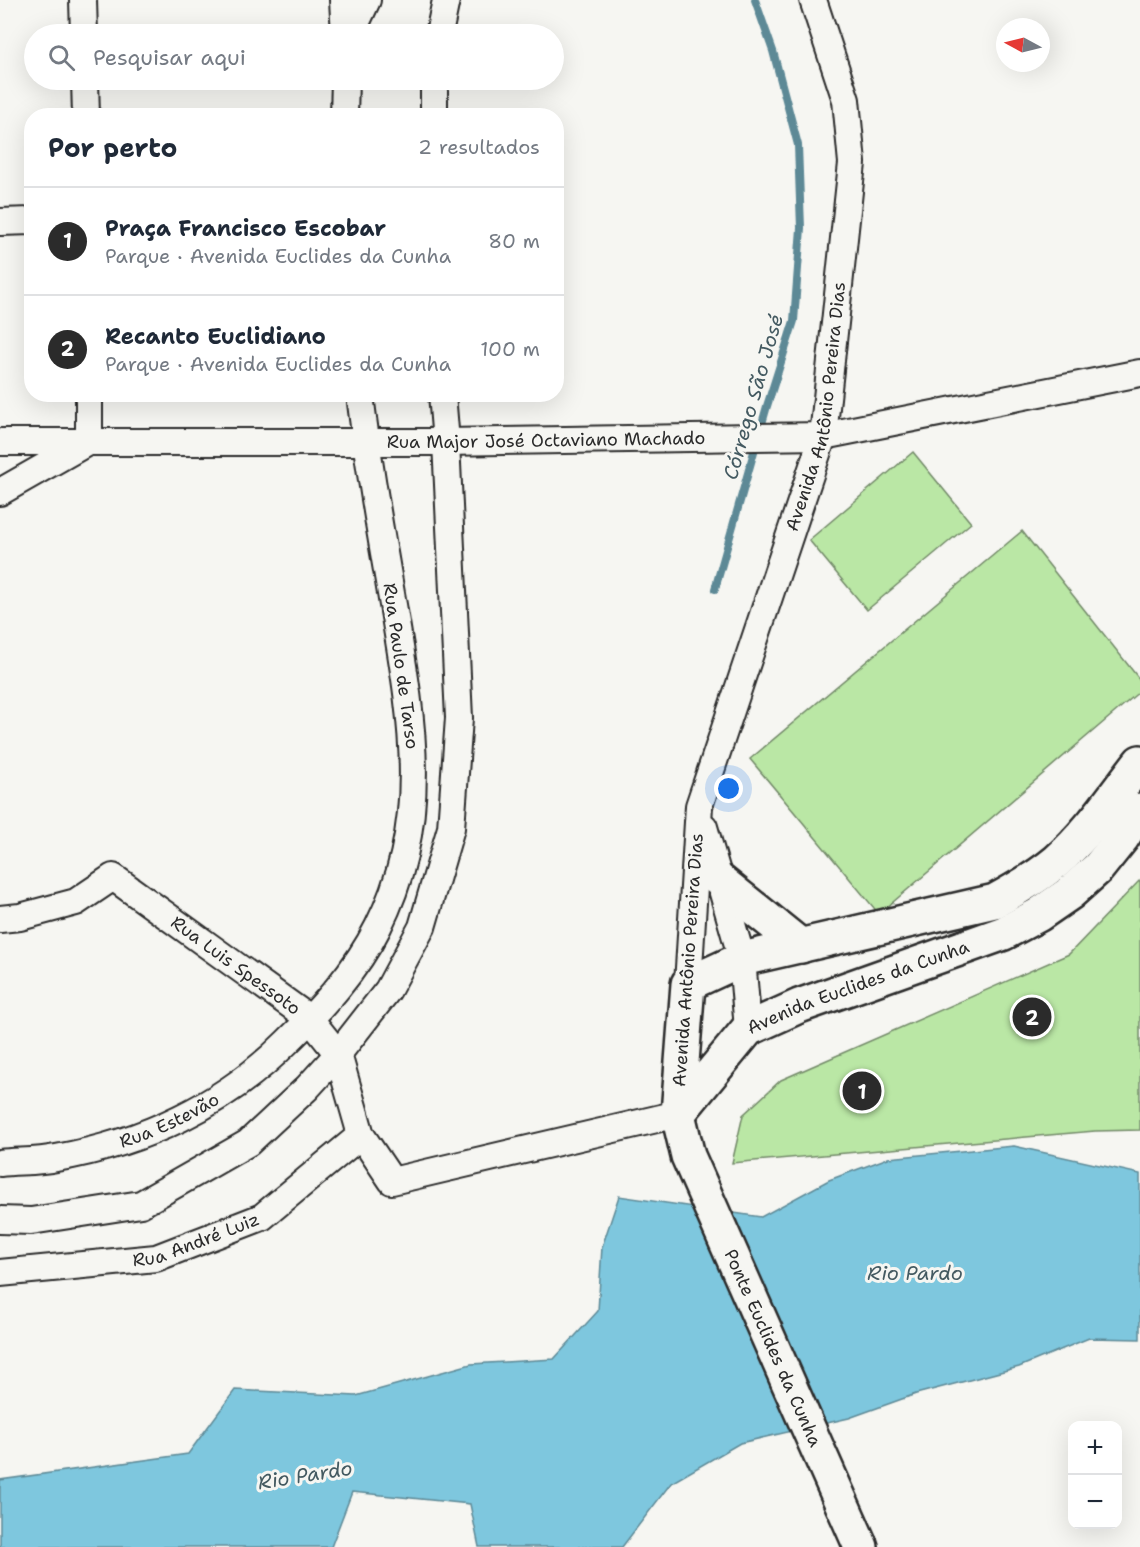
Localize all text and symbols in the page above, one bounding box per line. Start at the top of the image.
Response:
north arrow [996,18,1050,72]
search box [24,24,564,90]
icon: search [45,41,78,74]
text: Pesquisar aqui [93,43,246,72]
text: Por perto [48,130,177,165]
text: 2 resultados [418,134,540,160]
text: Praça Francisco Escobar [105,214,386,243]
text: 1 [63,228,72,254]
text: 80 m [488,228,540,254]
text: Parque · Avenida Euclides da Cunha [105,243,451,269]
street label: Avenida Antônio Pereira Dias [780,281,851,535]
water label: Córrego São José [717,311,789,483]
text: Recanto Euclidiano [105,322,326,351]
text: 2 [61,336,75,362]
text: 100 m [480,336,540,362]
text: Parque · Avenida Euclides da Cunha [105,351,451,377]
street label: Rua Major José Octaviano Machado [387,426,705,454]
street label: Rua Paulo de Tarso [377,581,425,751]
your location [714,774,743,803]
street label: Avenida Antônio Pereira Dias [667,832,709,1088]
street label: Rua Luis Spessoto [166,911,305,1020]
street label: Avenida Euclides da Cunha [743,934,972,1040]
pin: 2 [1012,994,1052,1040]
pin: 1 [842,1068,882,1114]
street label: Rua Estevão [116,1087,224,1154]
street label: Rua André Luiz [131,1207,263,1272]
street label: Ponte Euclides da Cunha [719,1245,827,1451]
water label: Rio Pardo [867,1260,963,1286]
map controls [1068,1421,1122,1529]
button: + [1068,1421,1122,1475]
water label: Rio Pardo [256,1455,354,1495]
button: − [1068,1475,1122,1529]

